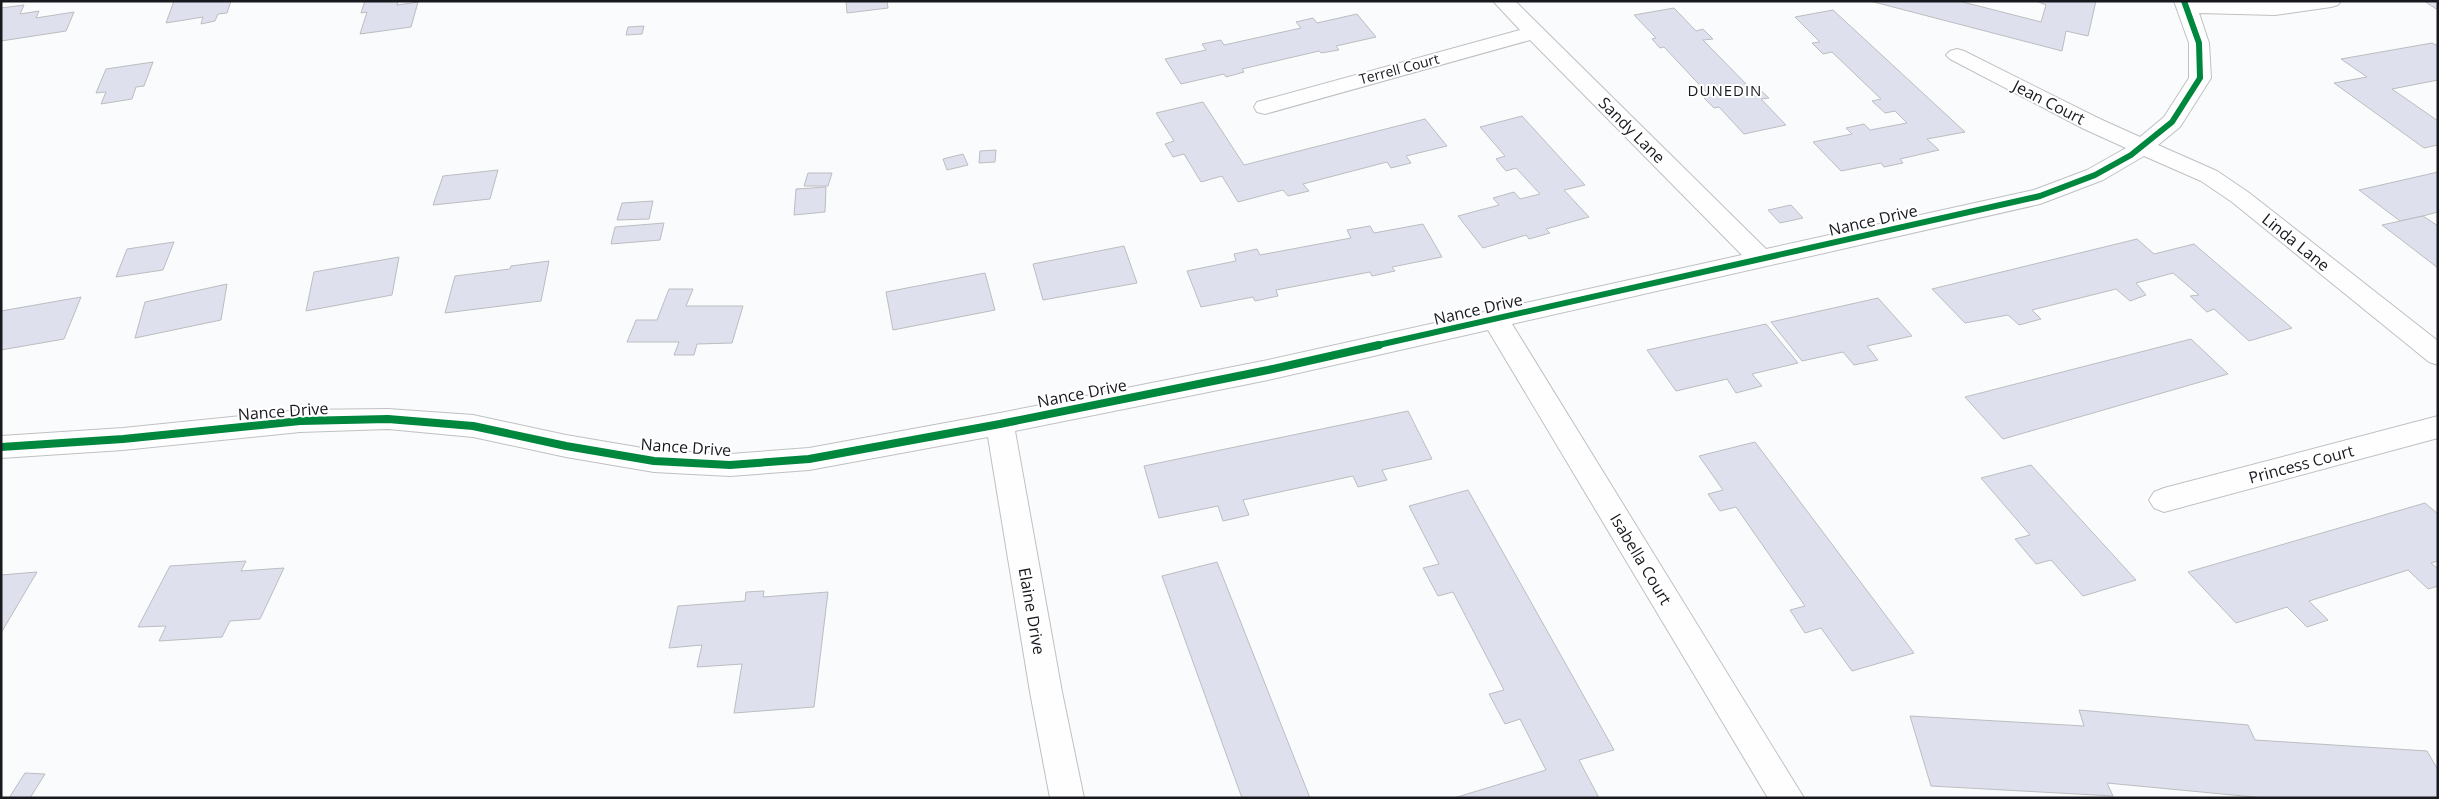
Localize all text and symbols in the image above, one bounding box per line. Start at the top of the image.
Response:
street label: Terrell Court [1357,49,1441,88]
street label: Jean Court [2008,74,2089,130]
district label: DUNEDIN [1688,80,1762,100]
street label: Sandy Lane [1594,92,1670,168]
street label: Nance Drive [1826,199,1920,241]
street label: Linda Lane [2258,208,2334,276]
street label: Nance Drive [1431,288,1525,330]
street label: Nance Drive [1035,374,1129,412]
street label: Nance Drive [237,397,329,425]
street label: Nance Drive [640,433,732,461]
street label: Princess Court [2246,439,2356,489]
street label: Isabella Court [1605,509,1677,609]
street label: Elaine Drive [1014,566,1050,656]

